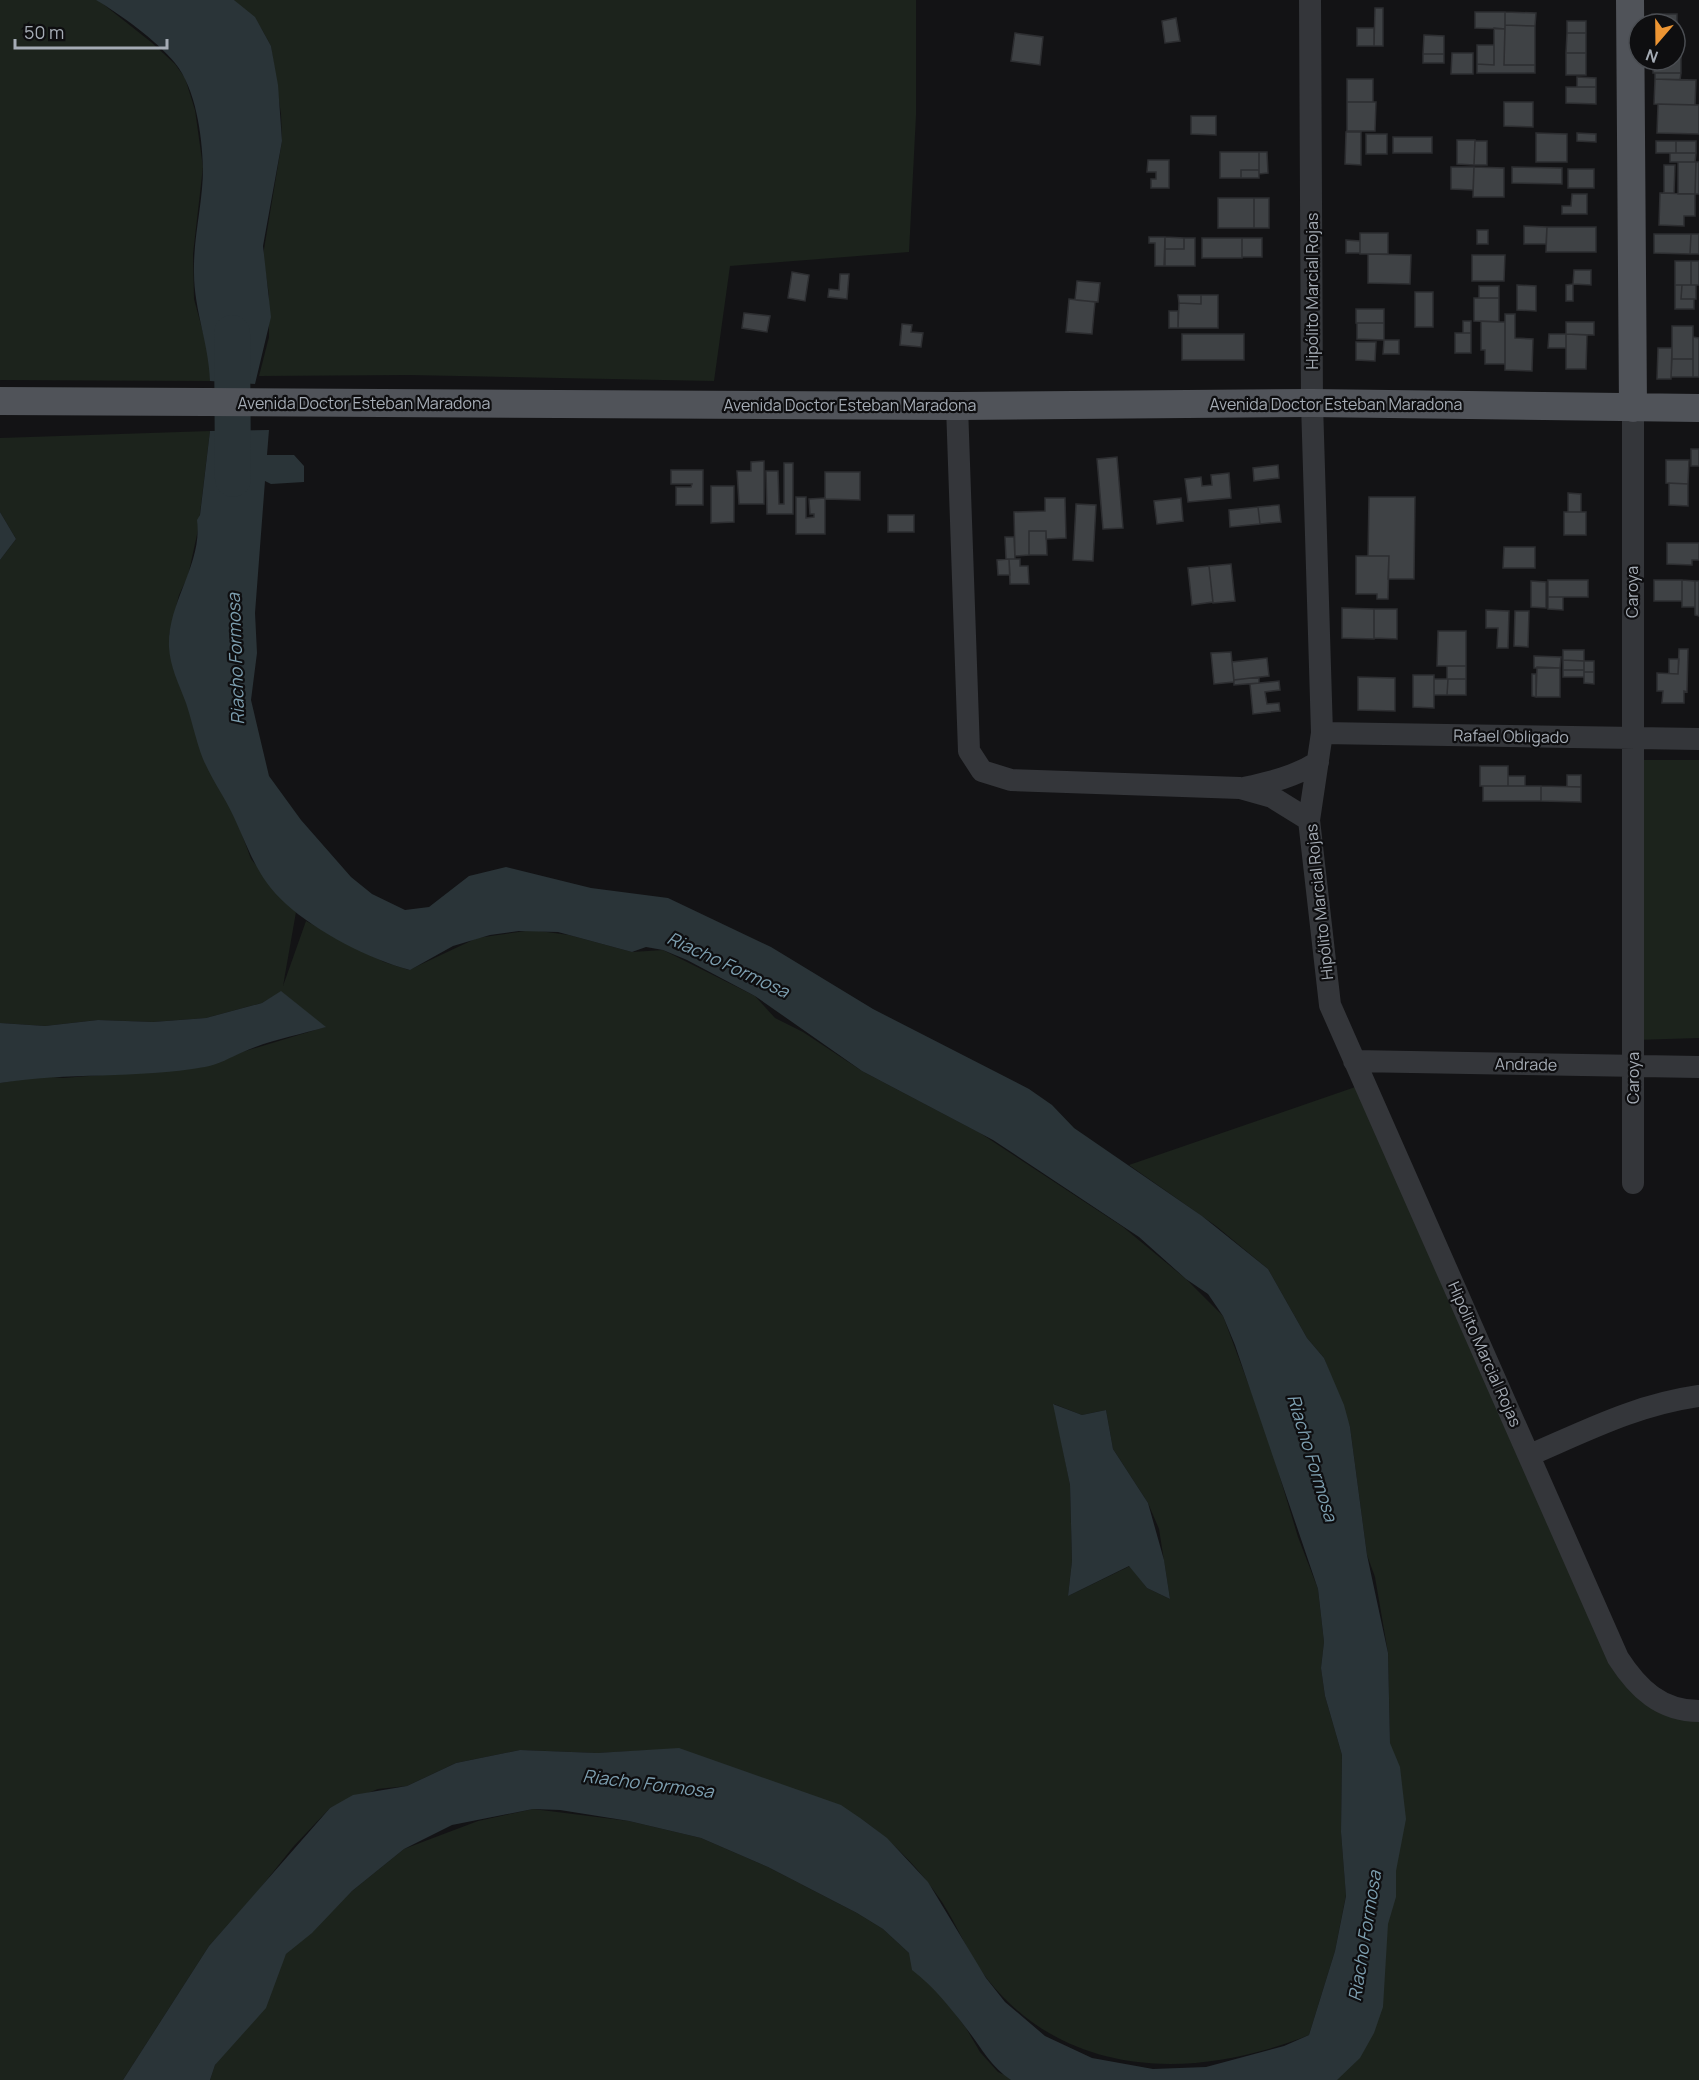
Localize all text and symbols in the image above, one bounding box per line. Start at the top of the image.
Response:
scale bar [15,12,166,50]
north arrow [1627,12,1687,72]
text: 50 m [24,20,64,44]
text: N [1643,44,1661,68]
street label: Hipólito Marcial Rojas [1301,213,1323,369]
street label: Avenida Doctor Esteban Maradona [238,392,490,414]
street label: Avenida Doctor Esteban Maradona [1210,393,1462,415]
street label: Avenida Doctor Esteban Maradona [724,394,976,416]
street label: Caroya [1621,566,1643,618]
water label: Riacho Formosa [221,592,249,725]
street label: Rafael Obligado [1453,724,1569,748]
street label: Hipólito Marcial Rojas [1300,823,1338,981]
water label: Riacho Formosa [664,925,794,1003]
street label: Andrade [1495,1052,1557,1076]
street label: Caroya [1622,1052,1644,1104]
street label: Hipólito Marcial Rojas [1443,1278,1527,1430]
water label: Riacho Formosa [1282,1391,1344,1525]
water label: Riacho Formosa [581,1763,716,1803]
water label: Riacho Formosa [1342,1868,1386,2003]

